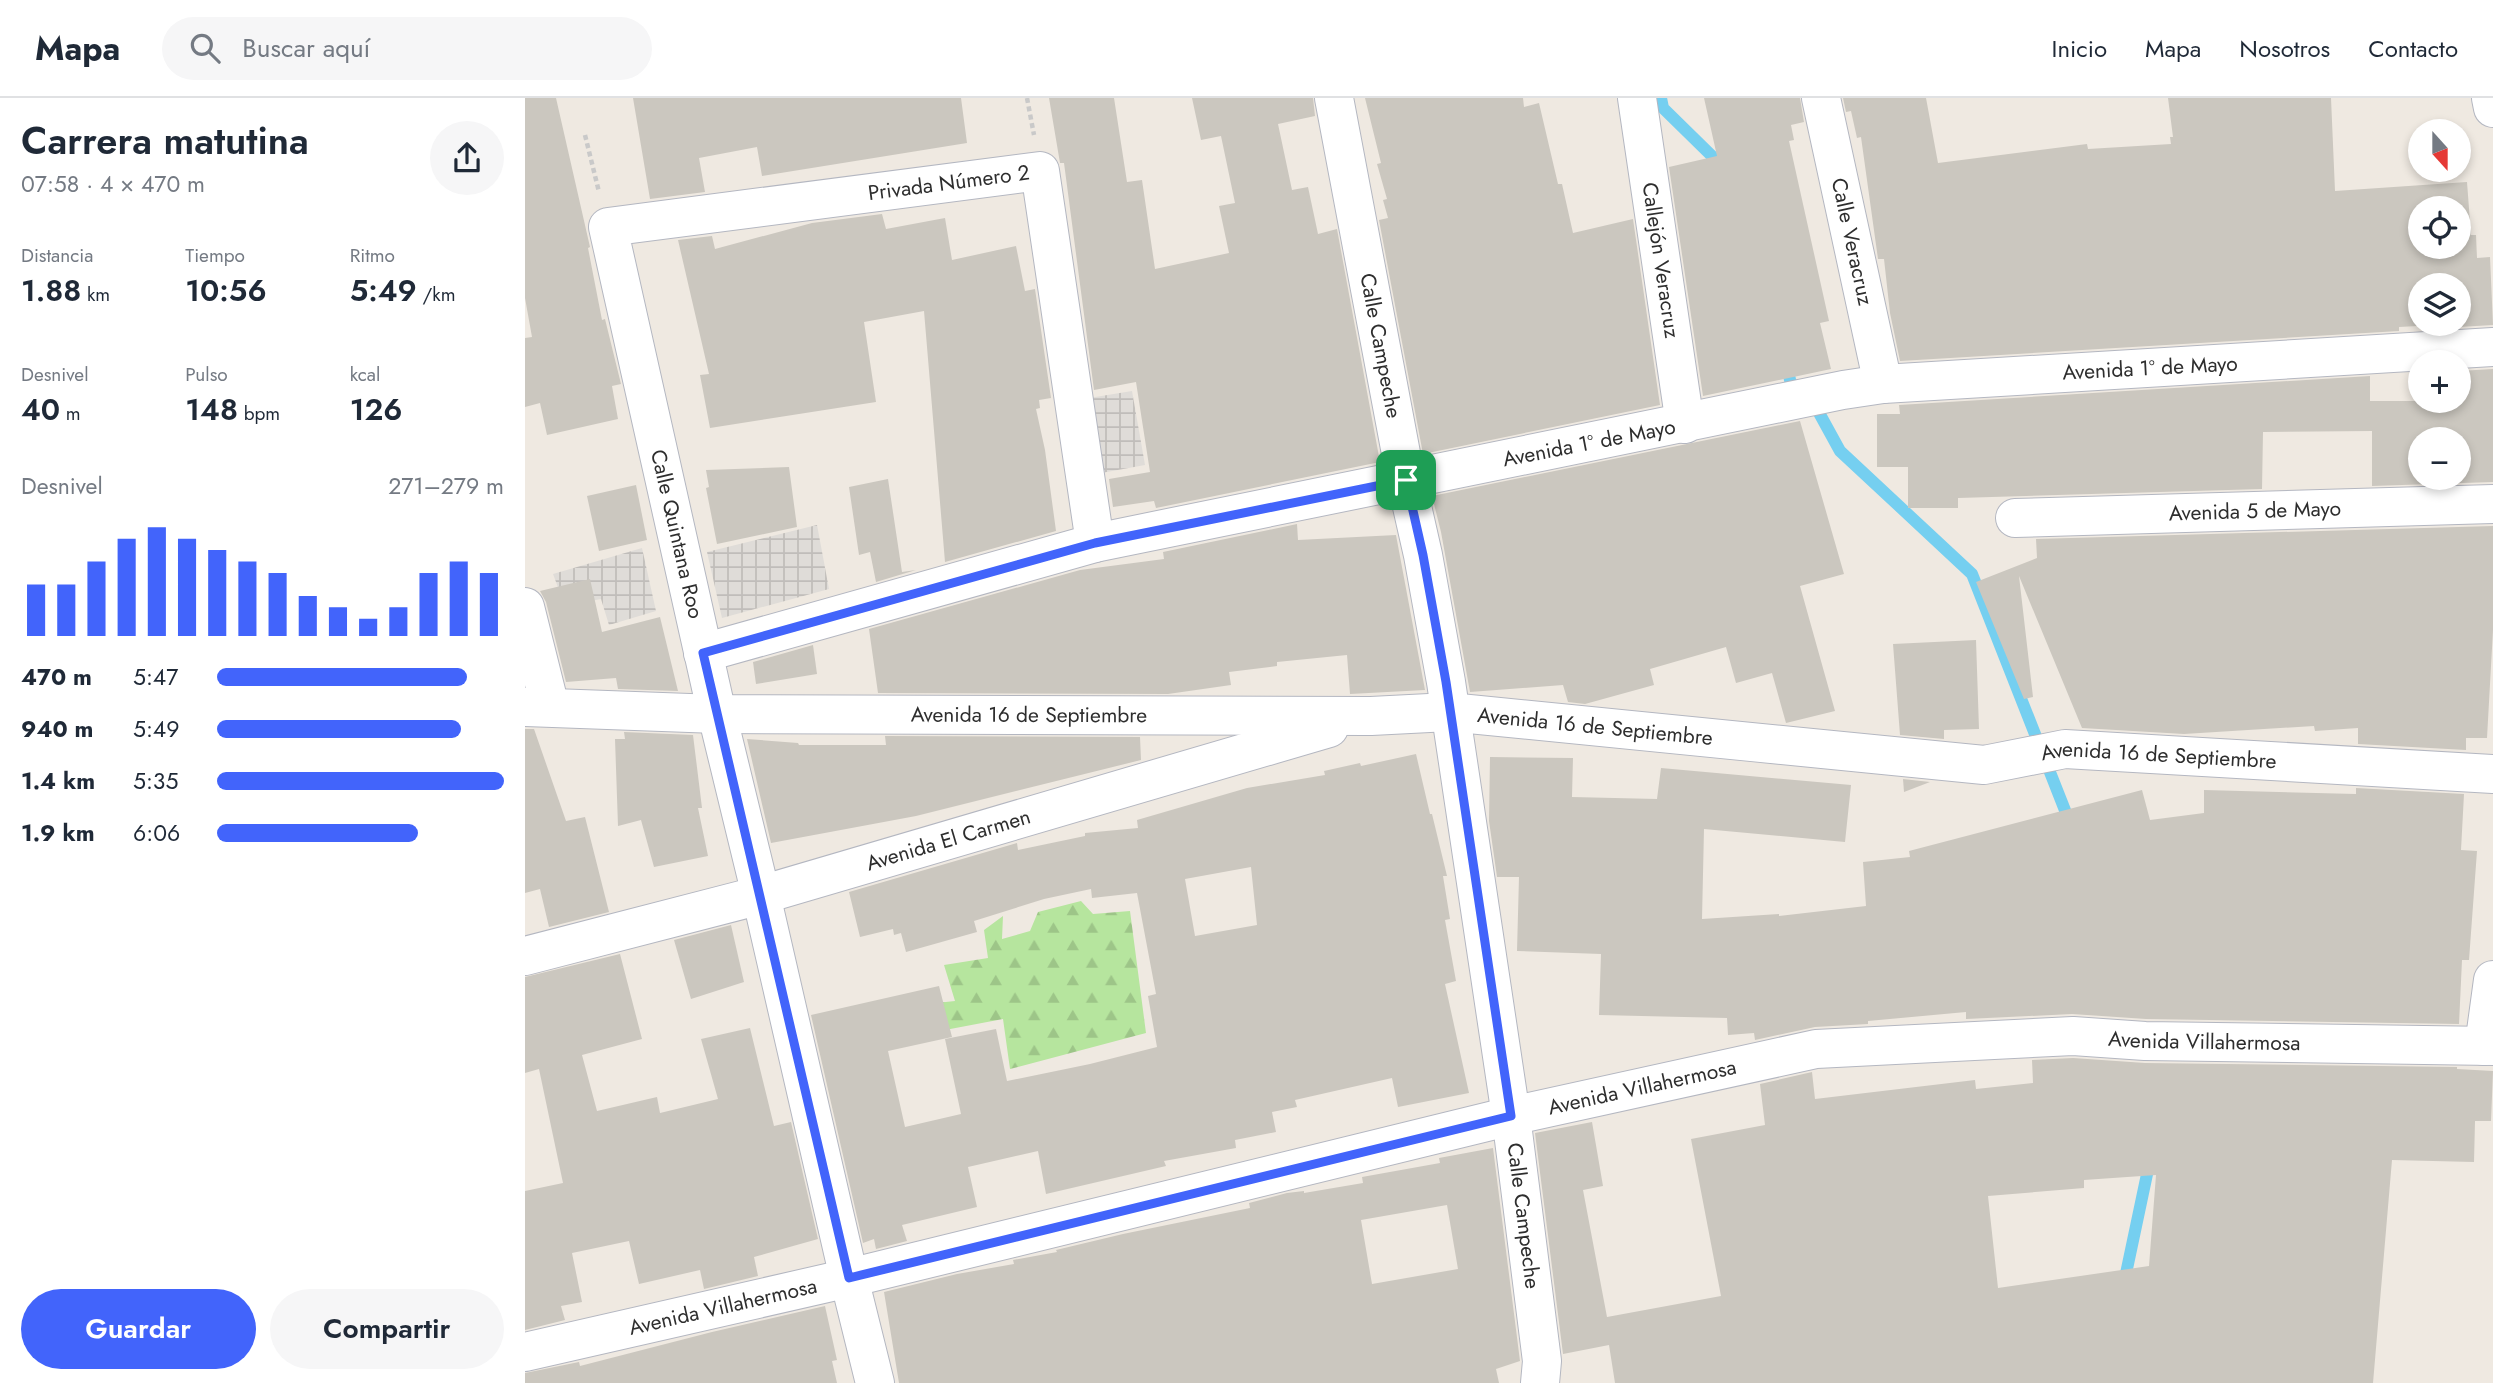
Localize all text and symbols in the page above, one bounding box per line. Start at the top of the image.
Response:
search box [162,17,652,80]
text: Mapa [35,25,120,72]
icon: search [186,29,224,67]
text: Buscar aquí [242,29,370,67]
text: Inicio [2052,31,2107,66]
text: Mapa [2145,31,2201,66]
text: Nosotros [2239,31,2330,66]
text: Contacto [2368,31,2458,66]
text: Carrera matutina [21,113,309,168]
north arrow [2408,119,2471,182]
map controls [2408,119,2471,490]
button: share [430,121,504,195]
street label: Privada Número 2 [866,158,1031,208]
text: 07:58 · 4 × 470 m [21,167,205,201]
street label: Calle Veracruz [1824,175,1881,308]
street label: Callejón Veracruz [1635,180,1687,341]
button: locate [2408,196,2471,259]
text: Distancia [21,242,93,269]
text: Tiempo [185,242,245,269]
text: Ritmo [350,242,395,269]
text: 1.88 [21,269,81,312]
text: 10:56 [185,269,267,312]
text: 5:49 [350,269,417,312]
street label: Calle Campeche [1352,271,1409,421]
button: layers [2408,273,2471,336]
text: km [81,281,110,308]
text: /km [417,281,455,308]
street label: Avenida 1º de Mayo [2062,348,2238,388]
button: + [2408,350,2471,413]
text: Desnivel [21,361,89,388]
text: Pulso [185,361,228,388]
text: kcal [350,361,380,388]
text: 40 [21,388,60,431]
text: 148 [185,388,238,431]
text: 126 [350,388,402,431]
text: m [60,400,81,427]
text: bpm [238,400,280,427]
street label: Avenida 1º de Mayo [1500,412,1678,474]
button: − [2408,427,2471,490]
street label: Calle Quintana Roo [643,447,711,621]
pin [1376,450,1436,510]
icon: arrive [1387,461,1425,499]
text: Desnivel [21,469,103,503]
text: 271–279 m [388,469,504,503]
street label: Avenida 5 de Mayo [2168,493,2341,528]
text: 470 m [21,660,92,694]
text: 5:47 [133,660,178,694]
street label: Avenida 16 de Septiembre [911,700,1147,730]
street label: Avenida 16 de Septiembre [1476,700,1714,753]
text: 940 m [21,712,93,746]
text: 5:49 [133,712,180,746]
street label: Avenida 16 de Septiembre [2038,734,2277,776]
text: 1.4 km [21,764,95,798]
text: 5:35 [133,764,178,798]
street label: Avenida El Carmen [862,802,1034,878]
text: 1.9 km [21,816,95,850]
text: 6:06 [133,816,180,850]
street label: Avenida Villahermosa [2107,1023,2301,1058]
street label: Avenida Villahermosa [1545,1052,1739,1122]
street label: Calle Campeche [1500,1141,1548,1291]
street label: Avenida Villahermosa [626,1271,820,1343]
button: Guardar [21,1289,256,1369]
button: Compartir [270,1289,504,1369]

